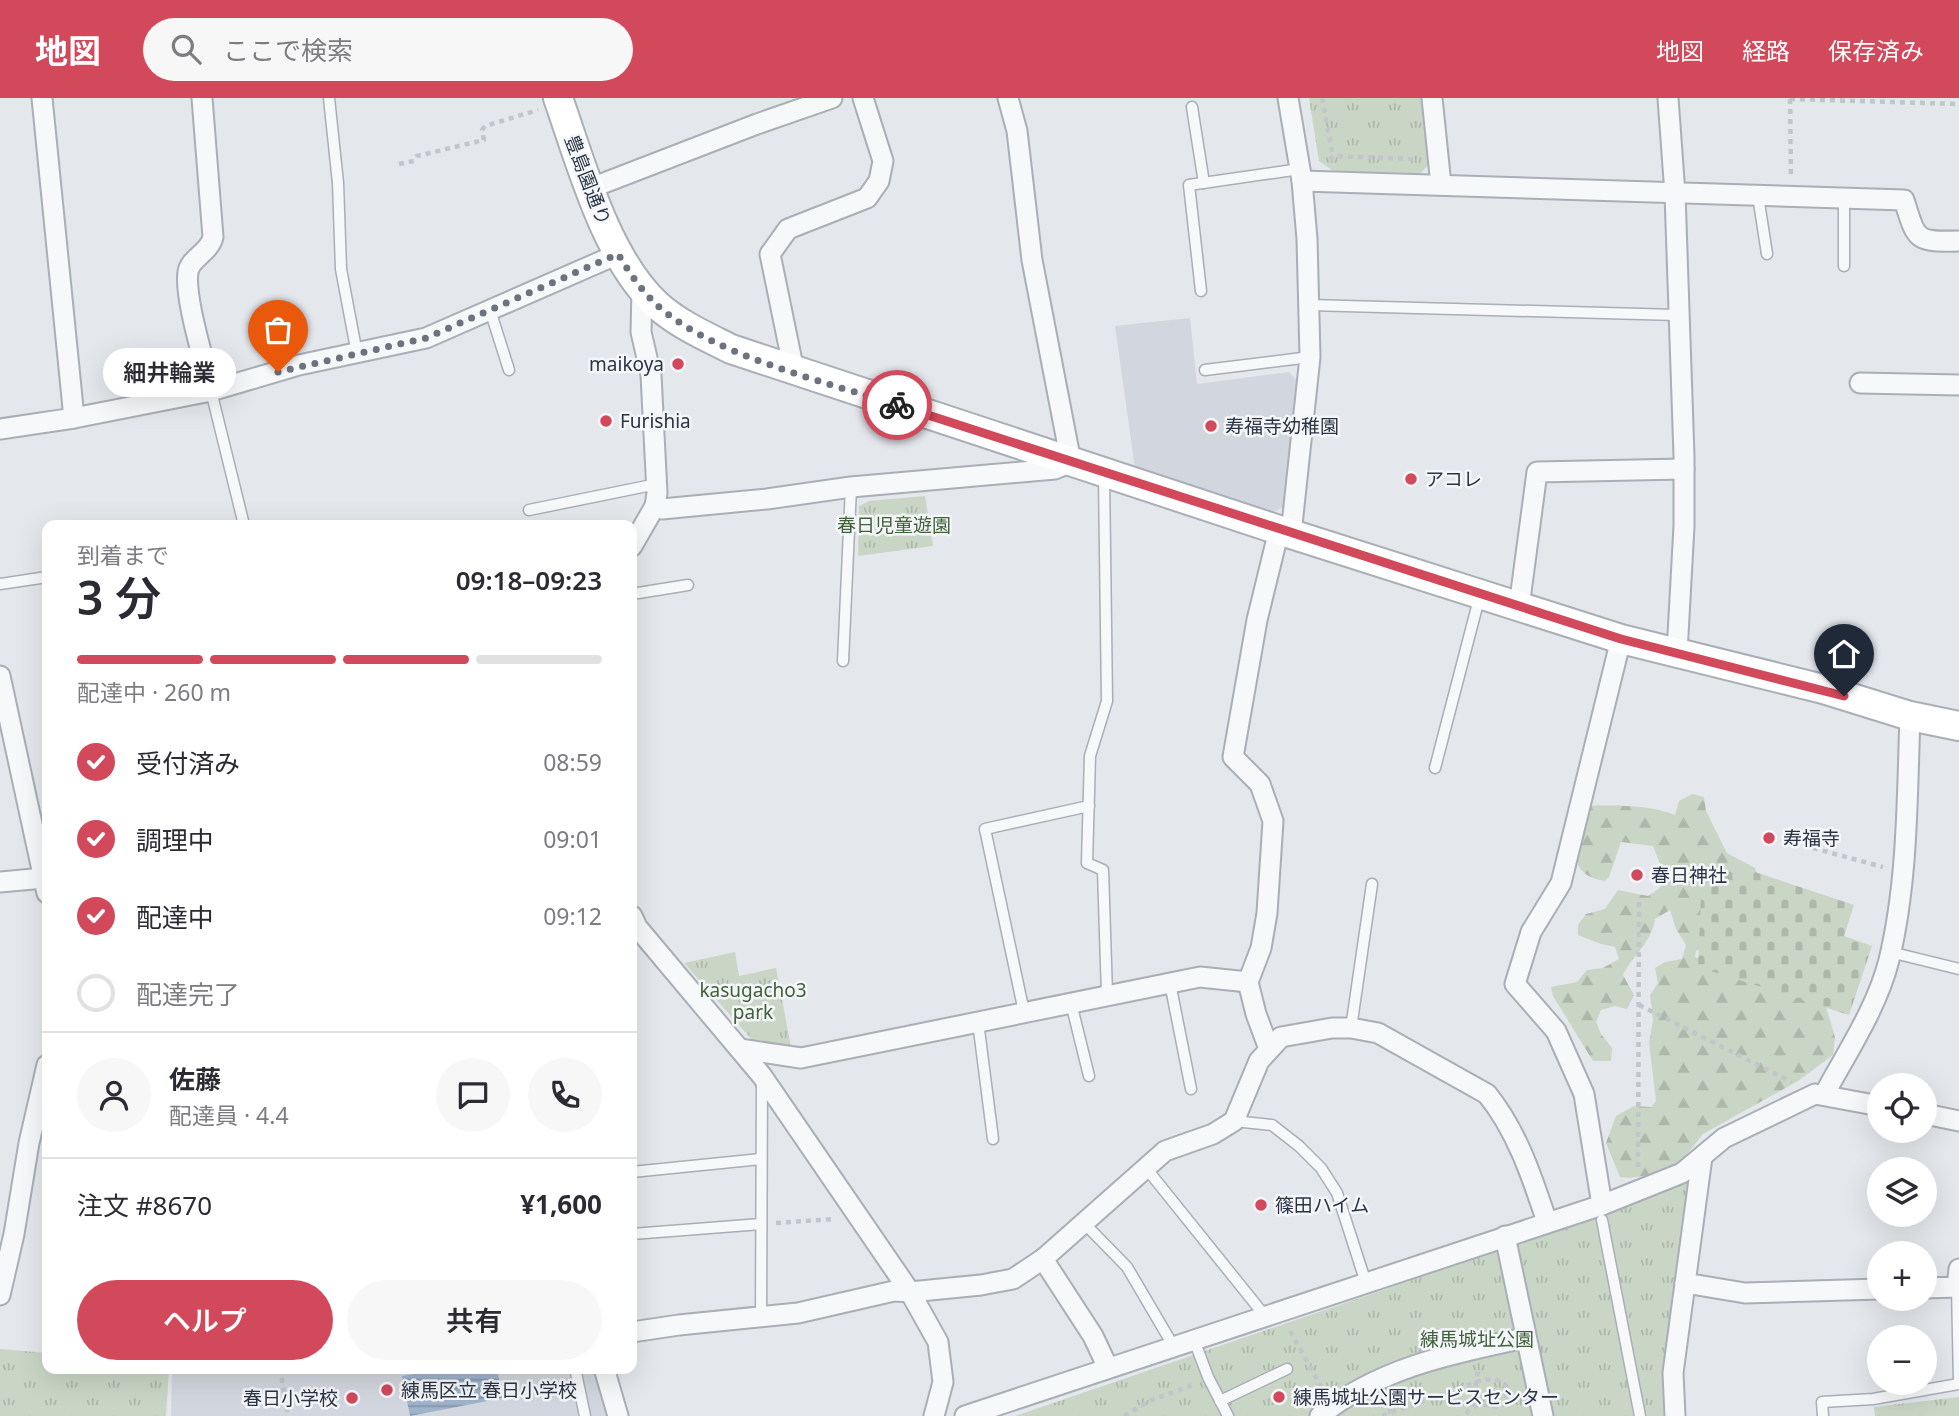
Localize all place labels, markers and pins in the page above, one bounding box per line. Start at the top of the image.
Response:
pin [248,300,308,372]
callout: 細井輪業 [103,348,236,396]
place label: maikoya [589,351,664,377]
marker: maikoya [670,356,686,372]
place label: Furishia [620,408,691,434]
marker: Furishia [598,413,614,429]
place label: 寿福寺幼稚園 [1225,413,1339,439]
marker: 寿福寺幼稚園 [1203,418,1219,434]
place label: アコレ [1425,466,1482,492]
marker: アコレ [1403,471,1419,487]
pin [1814,624,1874,696]
place label: 寿福寺 [1783,825,1840,851]
marker: 寿福寺 [1761,830,1777,846]
place label: 春日神社 [1651,862,1727,888]
marker: 春日神社 [1629,867,1645,883]
place label: 篠田ハイム [1275,1192,1369,1218]
marker: 篠田ハイム [1253,1197,1269,1213]
place label: 練馬区立 春日小学校 [401,1377,577,1403]
marker: 練馬区立 春日小学校 [379,1382,395,1398]
place label: 練馬城址公園サービスセンター [1293,1384,1559,1410]
place label: 春日小学校 [243,1385,338,1411]
marker: 練馬城址公園サービスセンター [1271,1389,1287,1405]
marker: 春日小学校 [344,1390,360,1406]

